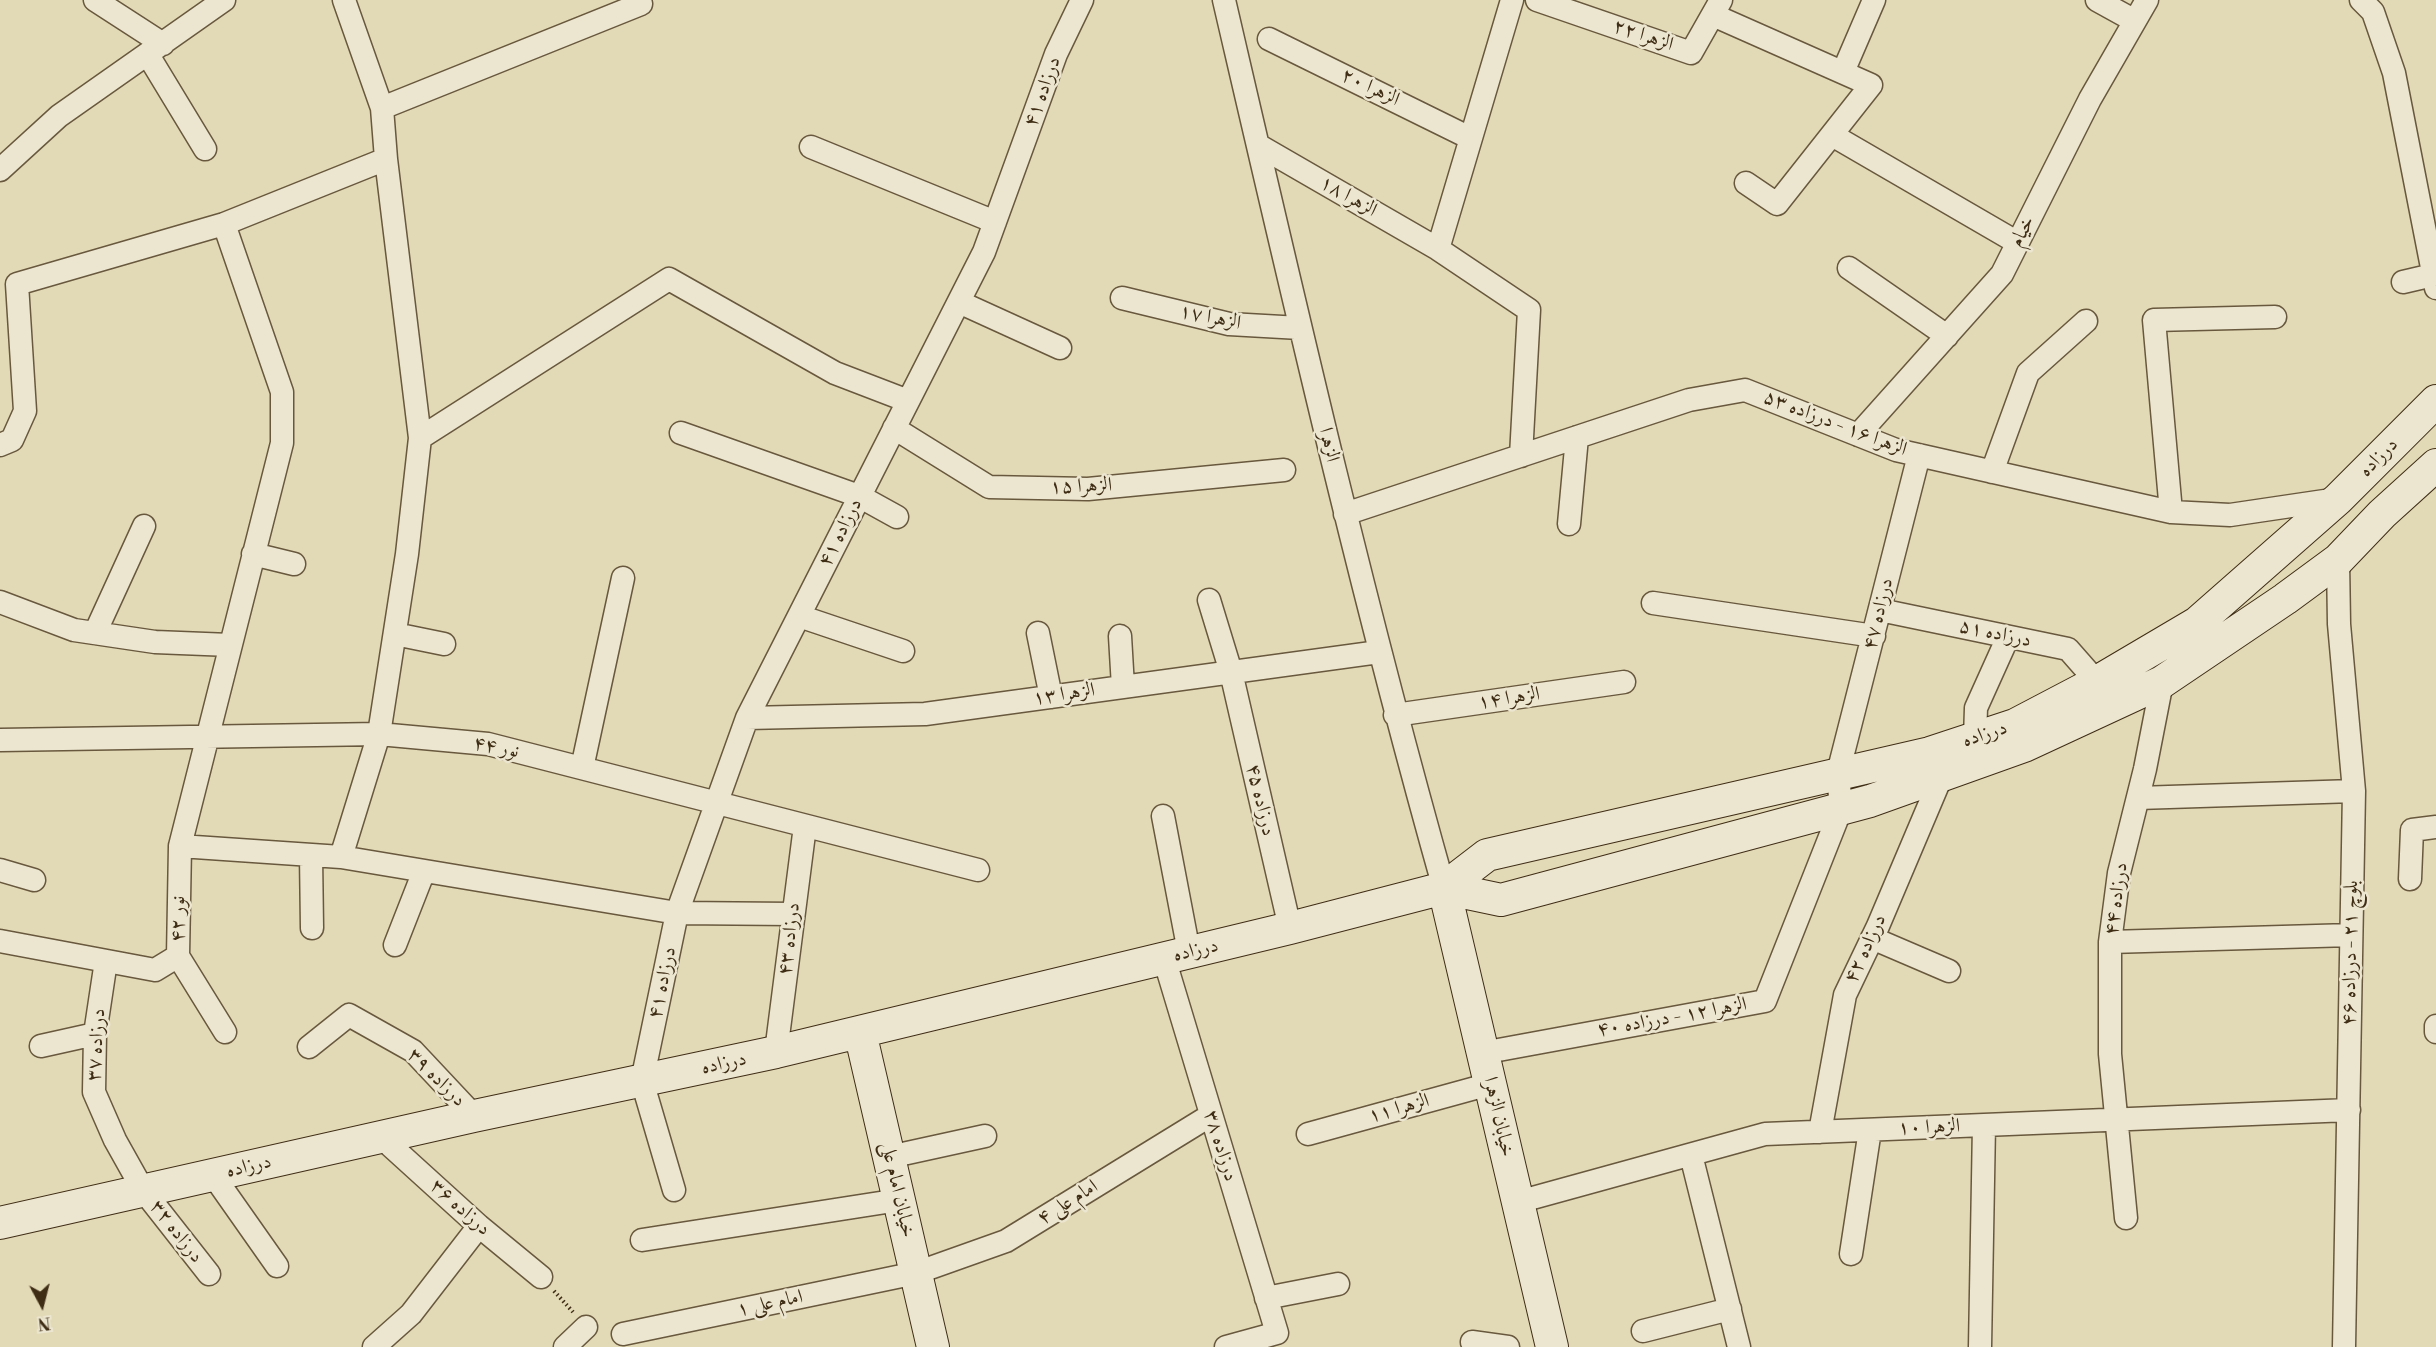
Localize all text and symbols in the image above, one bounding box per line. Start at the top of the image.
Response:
street label: الزهرا ۲۲ [1610,15,1676,57]
street label: درزاده ۴۱ [1019,54,1067,130]
street label: الزهرا ۲۰ [1337,64,1403,112]
street label: الزهرا ۱۸ [1315,171,1381,223]
street label: خیام [2005,212,2041,252]
street label: الزهرا ۱۷ [1177,300,1243,336]
street label: الزهرا ۱۶ - درزاده ۵۳ [1760,386,1910,462]
street label: الزهرا [1312,425,1344,465]
street label: درزاده [2354,433,2404,483]
street label: الزهرا ۱۵ [1049,474,1113,500]
street label: درزاده ۴۱ [814,495,868,571]
street label: درزاده ۴۷ [1859,576,1899,652]
street label: درزاده ۵۱ [1957,615,2033,653]
street label: الزهرا ۱۳ [1032,679,1096,711]
street label: الزهرا ۱۴ [1477,683,1541,715]
street label: درزاده [1960,717,2010,753]
street label: نور ۴۴ [471,732,521,764]
street label: درزاده ۴۵ [1240,762,1280,838]
street label: درزاده ۴۴ [2100,861,2134,937]
street label: بلوچ ۲۱ - درزاده ۴۶ [2338,880,2364,1026]
street label: نور ۴۲ [167,896,191,942]
street label: درزاده ۴۳ [774,901,806,977]
street label: درزاده ۴۲ [1840,911,1892,987]
street label: درزاده [1171,934,1221,968]
street label: درزاده ۴۱ [644,945,682,1021]
street label: الزهرا ۱۲ - درزاده ۴۰ [1595,993,1749,1043]
street label: درزاده ۳۷ [82,1008,112,1082]
street label: درزاده ۳۹ [402,1044,470,1112]
street label: درزاده [699,1048,749,1080]
street label: خیابان الزهرا [1477,1075,1519,1159]
street label: الزهرا ۱۱ [1366,1089,1432,1129]
street label: درزاده ۳۸ [1198,1107,1242,1185]
street label: الزهرا ۱۰ [1897,1115,1961,1141]
street label: خیابان امام علی [874,1140,920,1240]
street label: درزاده [224,1150,274,1184]
street label: درزاده ۳۶ [425,1175,495,1241]
street label: امام علی ۴ [1033,1175,1103,1231]
street label: درزاده ۳۲ [144,1196,208,1268]
north arrow [12,1275,72,1335]
street label: امام علی ۱ [735,1285,805,1323]
text: N [37,1312,52,1334]

